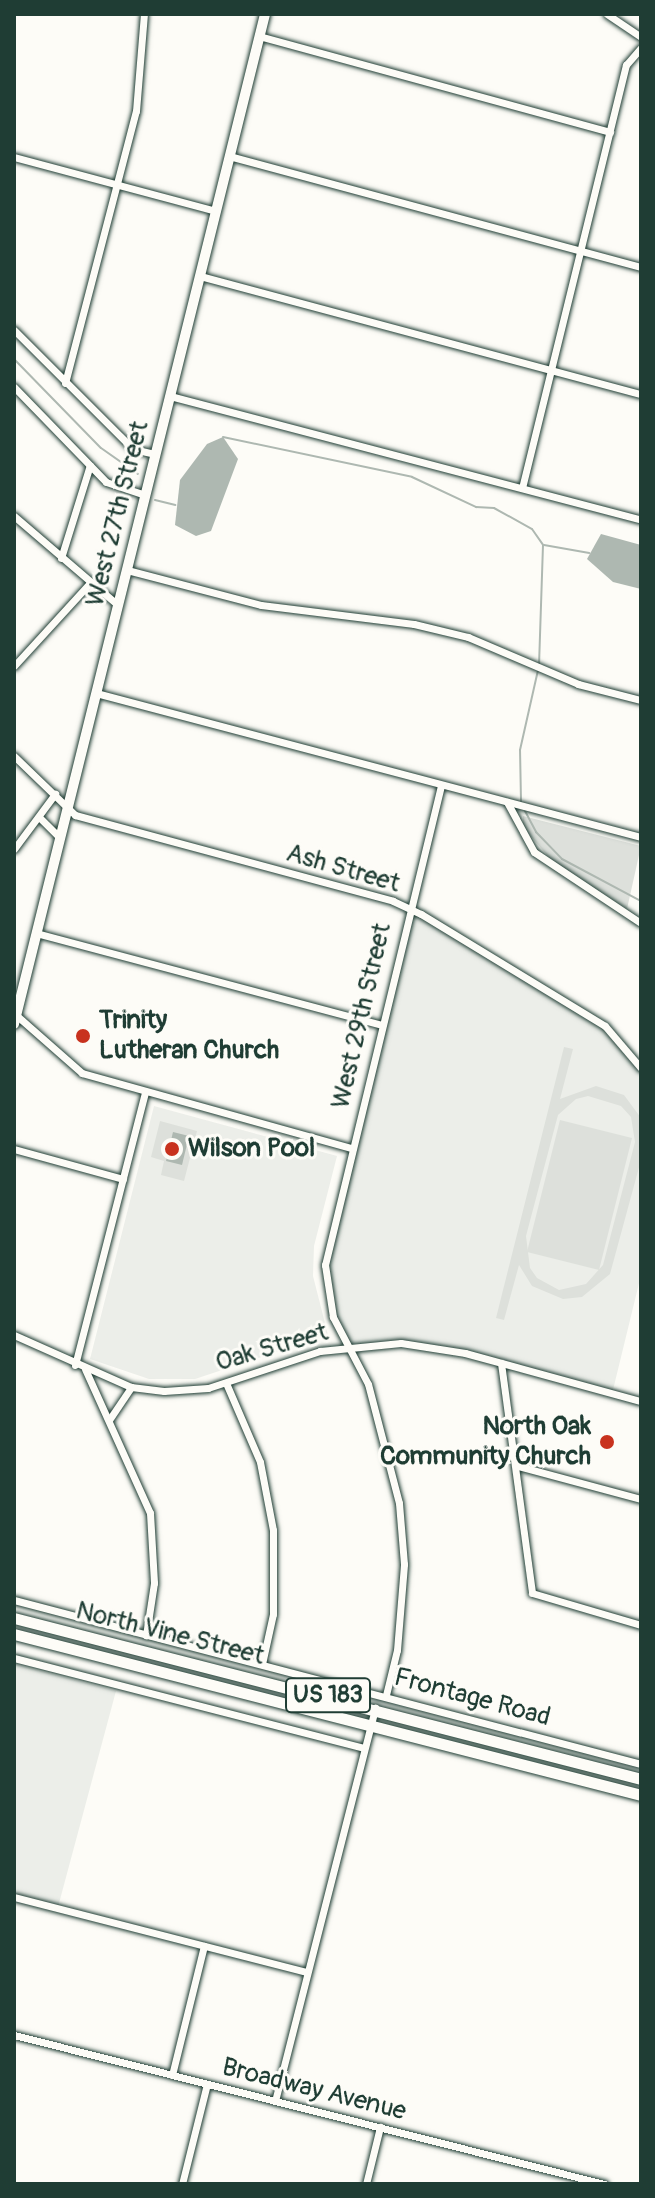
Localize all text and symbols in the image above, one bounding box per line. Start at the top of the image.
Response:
street label: West 27th Street [80,418,156,610]
street label: Ash Street [283,838,403,900]
street label: West 29th Street [325,920,399,1112]
place label: Trinity Lutheran Church [99,1005,279,1066]
marker: Trinity Lutheran Church [74,1027,92,1045]
place label: Wilson Pool [188,1133,315,1165]
marker: Wilson Pool [163,1140,181,1158]
street label: Oak Street [212,1317,332,1379]
place label: North Oak Community Church [380,1411,591,1472]
marker: North Oak Community Church [598,1433,616,1451]
street label: North Vine Street [73,1596,267,1672]
street label: Frontage Road [390,1662,554,1734]
road number: US 183 [284,1675,372,1715]
street label: Broadway Avenue [219,2052,409,2128]

